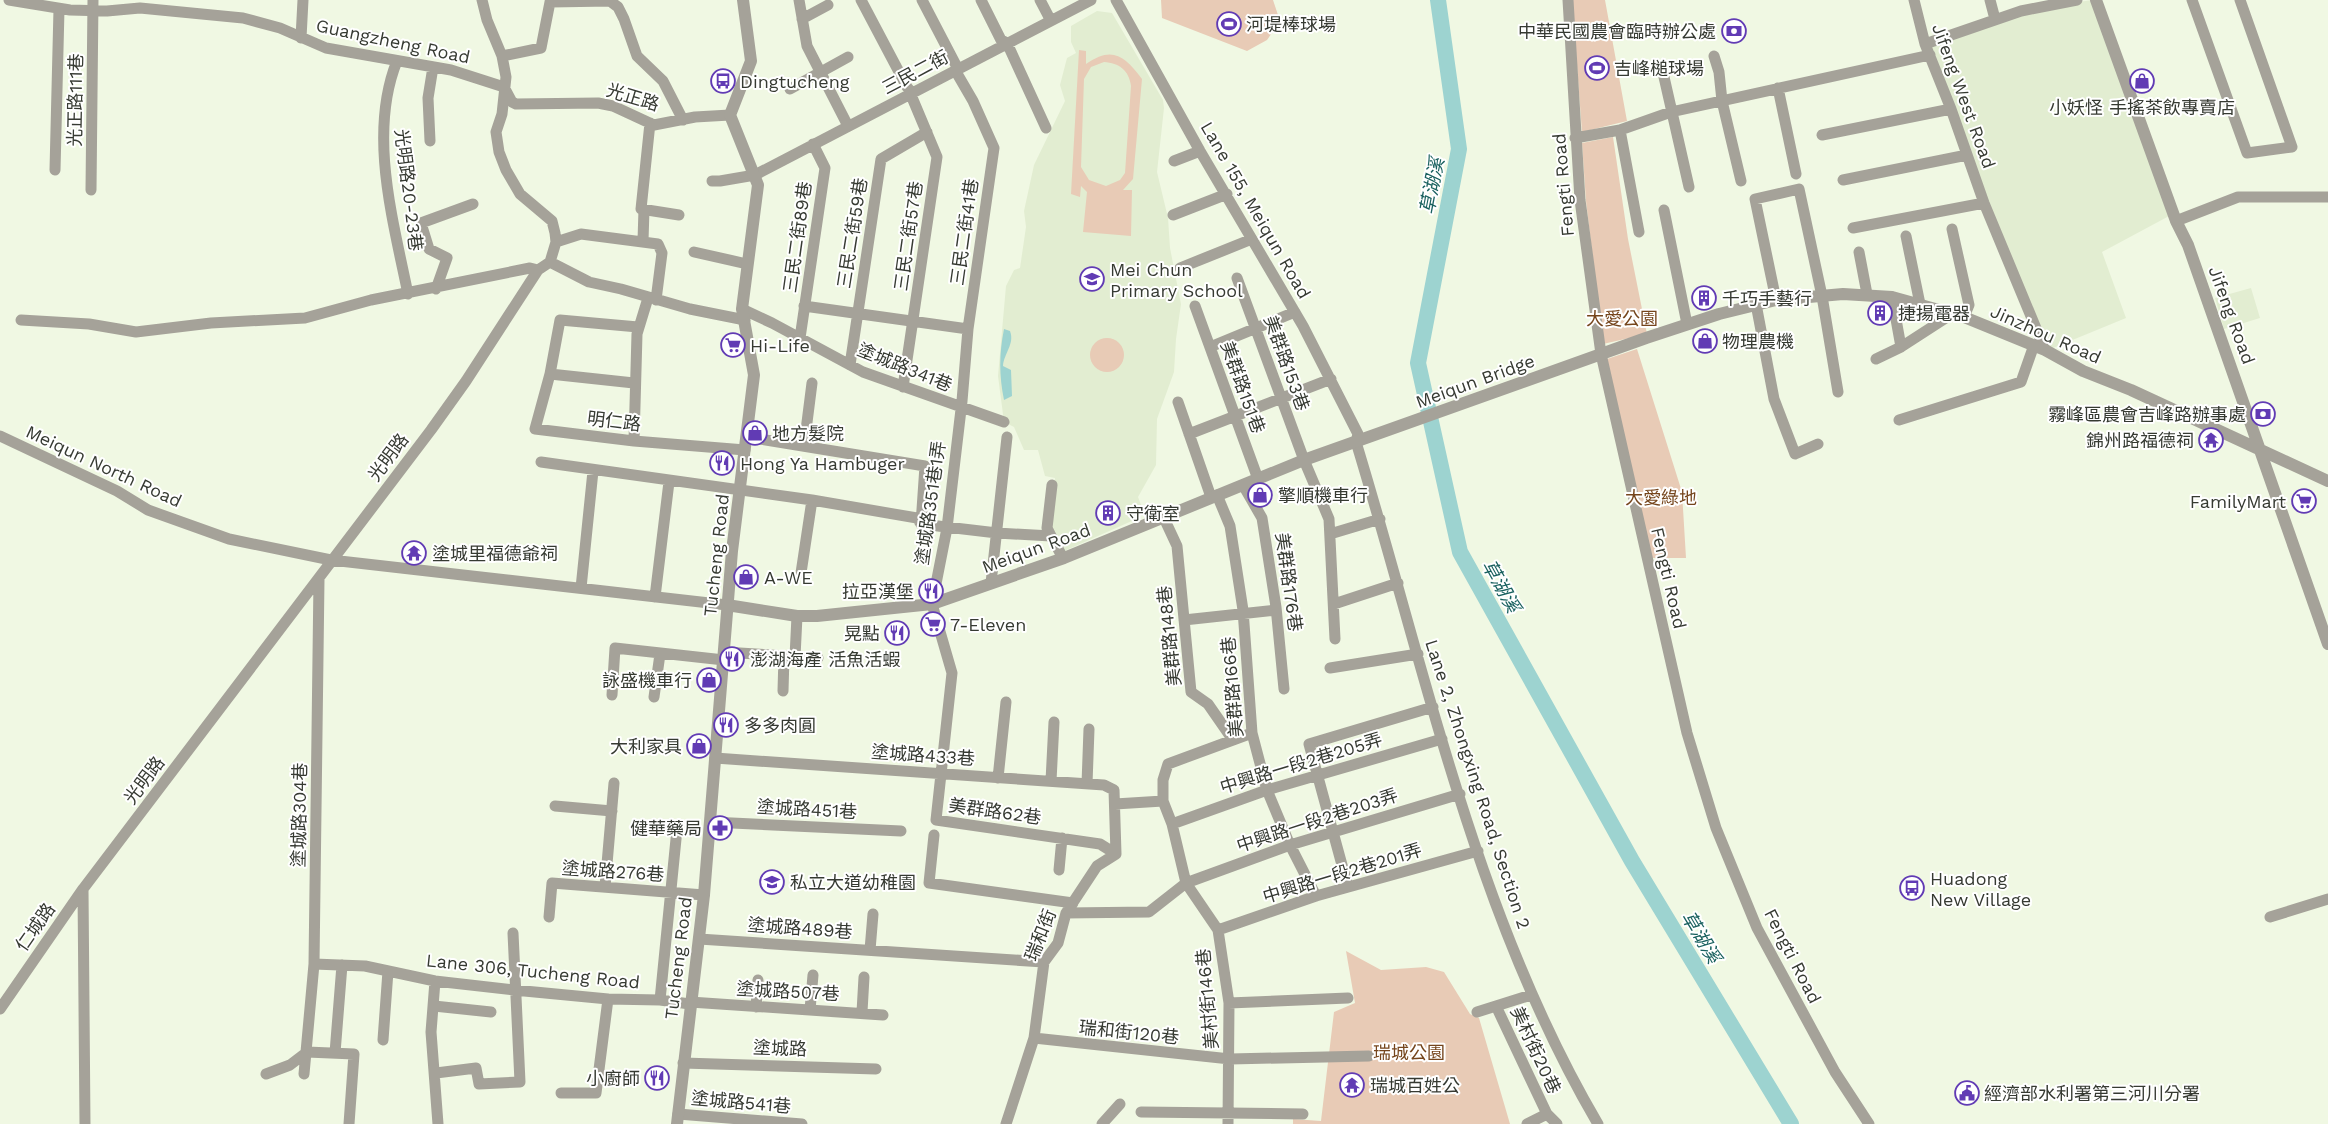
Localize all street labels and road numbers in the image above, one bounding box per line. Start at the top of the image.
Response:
street label: Guangzheng Road [314,14,472,68]
street label: Jifeng West Road [1928,21,2000,171]
street label: 三民二街 [878,46,952,98]
street label: 光正路111巷 [64,53,86,147]
street label: 光正路 [604,79,662,115]
street label: Lane 155, Meiqun Road [1197,118,1315,302]
street label: 光明路20-23巷 [391,128,427,252]
street label: Fengti Road [1548,133,1578,237]
street label: 三民二街59巷 [833,176,871,290]
street label: 三民二街41巷 [946,177,982,287]
street label: 三民二街89巷 [779,180,815,294]
street label: 三民二街57巷 [890,180,926,292]
street label: Jifeng Road [2205,263,2259,367]
street label: Jinzhou Road [1987,300,2105,368]
street label: 美群路153巷 [1260,312,1314,414]
street label: 塗城路341巷 [855,338,955,396]
street label: 美群路151巷 [1217,338,1269,436]
street label: Meiqun Bridge [1413,350,1537,412]
street label: 明仁路 [586,407,642,435]
street label: Meiqun North Road [23,421,185,511]
street label: 光明路 [363,429,413,485]
street label: 塗城路351巷1弄 [911,440,949,566]
street label: Tucheng Road [699,493,733,617]
street label: Meiqun Road [979,519,1093,577]
street label: Fengti Road [1647,525,1691,631]
street label: 美群路176巷 [1272,531,1306,633]
street label: 美群路148巷 [1153,585,1185,687]
street label: 美群路166巷 [1217,636,1247,738]
street label: Lane 2, Zhongxing Road, Section 2 [1421,637,1535,931]
street label: 中興路一段2巷205弄 [1217,728,1385,798]
street label: 塗城路433巷 [870,741,976,769]
street label: 光明路 [119,752,169,808]
street label: 塗城路304巷 [288,762,310,868]
street label: 中興路一段2巷203弄 [1234,784,1400,856]
street label: 美群路62巷 [947,794,1043,828]
street label: 塗城路451巷 [756,796,858,822]
street label: 中興路一段2巷201弄 [1260,839,1424,907]
street label: 塗城路276巷 [561,857,665,885]
street label: Tucheng Road [660,896,696,1020]
street label: 仁城路 [11,899,59,955]
street label: Fengti Road [1760,905,1826,1007]
street label: 瑞和街 [1020,906,1060,964]
street label: 塗城路489巷 [747,914,853,942]
street label: 美村街146巷 [1192,948,1222,1050]
street label: Lane 306, Tucheng Road [425,949,641,993]
street label: 塗城路507巷 [736,978,840,1004]
street label: 美村街20巷 [1507,1003,1565,1097]
street label: 瑞和街120巷 [1078,1016,1180,1048]
street label: 塗城路 [753,1037,807,1059]
street label: 塗城路541巷 [690,1087,792,1117]

